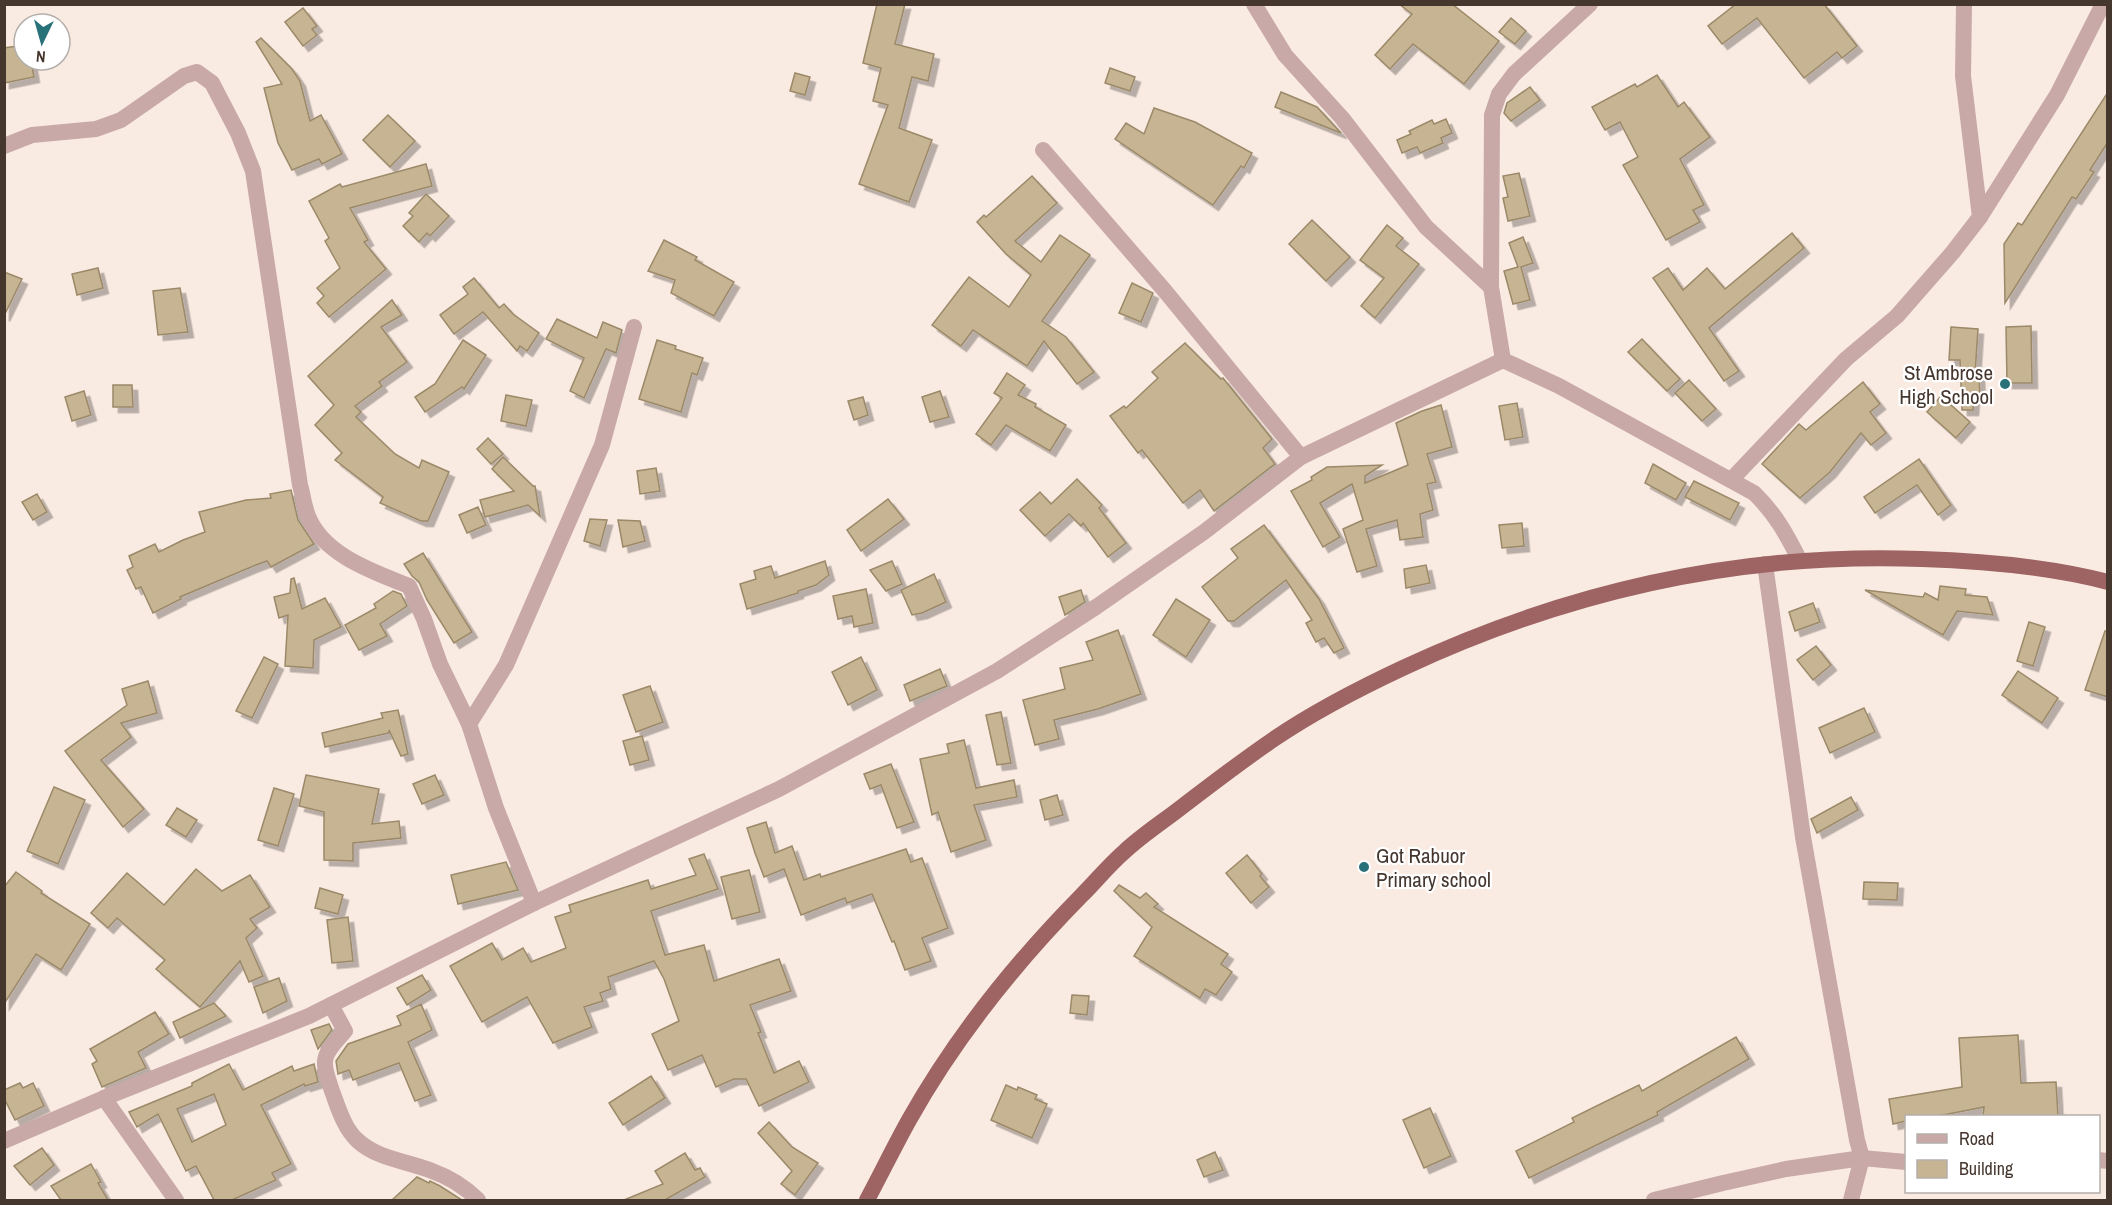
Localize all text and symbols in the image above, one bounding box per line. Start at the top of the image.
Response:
north arrow [12,12,72,72]
text: N [35,46,46,68]
place label: St Ambrose High School [1899,358,1993,411]
marker: St Ambrose High School [1998,377,2012,391]
place label: Got Rabuor Primary school [1376,841,1491,894]
marker: Got Rabuor Primary school [1357,860,1371,874]
legend [1905,1115,2100,1193]
text: Road [1959,1126,1994,1151]
text: Building [1959,1156,2014,1181]

